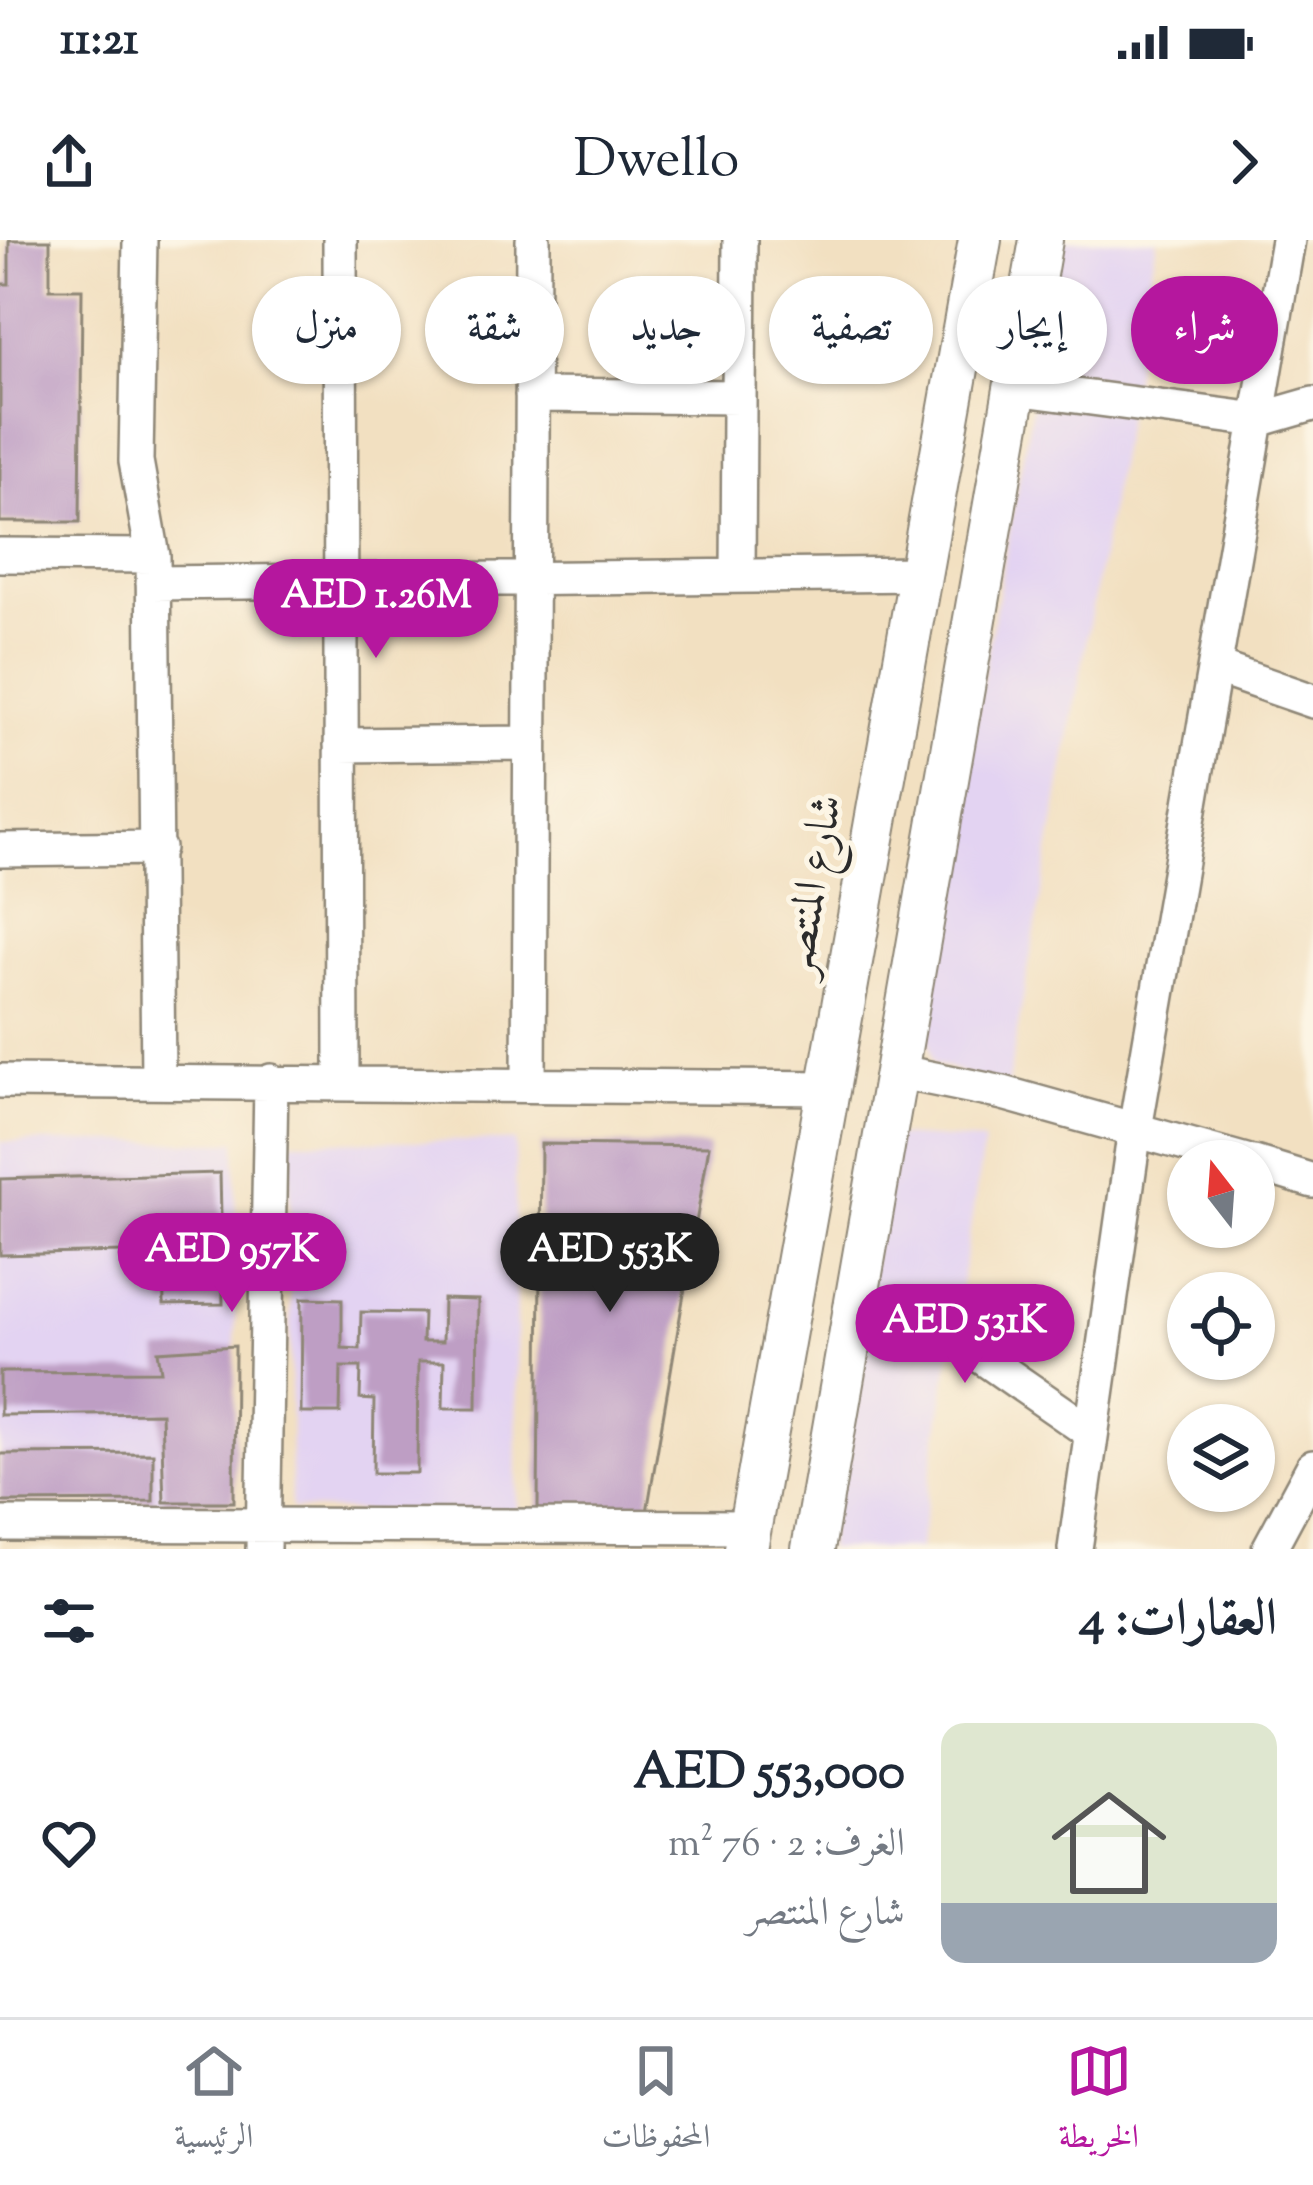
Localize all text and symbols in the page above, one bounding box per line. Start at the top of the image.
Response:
text: 11:21 [60,10,139,75]
text: Dwello [574,123,739,201]
icon: share [36,129,102,195]
icon: forward [1211,129,1277,195]
chip: منزل [252,276,401,384]
chip: شقة [425,276,564,384]
chip: جديد [588,276,745,384]
chip: تصفية [769,276,933,384]
chip: إيجار [957,276,1107,384]
chip: شراء [1131,276,1278,384]
pin: AED 1.26M [239,559,513,661]
text: AED 1.26M [281,570,471,626]
street label: شارع المنتصر [766,790,863,986]
north arrow [1167,1140,1275,1248]
map controls [1167,1140,1275,1512]
pin: AED 957K [108,1213,356,1315]
pin: AED 553K [486,1213,734,1315]
text: AED 957K [145,1224,319,1280]
text: AED 553K [527,1224,693,1280]
button: locate [1167,1272,1275,1380]
pin: AED 531K [841,1284,1089,1386]
text: AED 531K [882,1295,1048,1351]
button: layers [1167,1404,1275,1512]
text: العقارات: 4 [1079,1585,1277,1658]
icon: filters [36,1588,102,1654]
text: AED 553,000 [633,1738,905,1811]
icon: home [1037,1771,1181,1915]
icon: heart [36,1810,102,1876]
text: الغرف: 2 · 76 m² [668,1818,905,1874]
text: شارع المنتصر [746,1887,905,1943]
tab: الرئيسية [174,2038,253,2168]
tab: المحفوظات [602,2038,710,2168]
tab: الخريطة [1059,2038,1139,2168]

